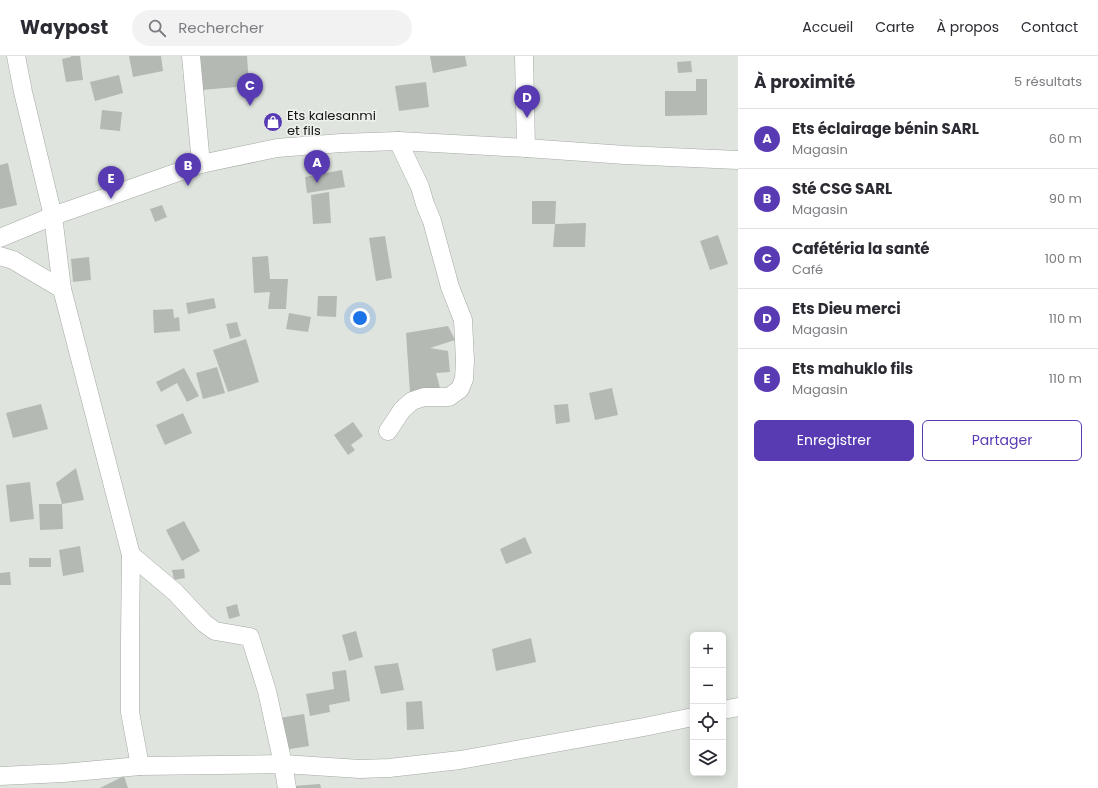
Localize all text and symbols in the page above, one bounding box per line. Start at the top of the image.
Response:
search box [132,10,412,46]
text: Waypost [20,14,108,41]
icon: search [146,17,168,39]
text: Rechercher [178,17,264,38]
text: Accueil [802,17,853,37]
text: Carte [875,17,915,37]
text: À propos [937,17,999,37]
text: Contact [1021,17,1078,37]
text: À proximité [754,70,855,94]
text: 5 résultats [1014,72,1082,91]
pin: C [237,73,263,106]
pin: D [514,85,540,118]
place label: Ets kalesanmi et fils [287,106,376,140]
shop icon: Ets kalesanmi et fils [262,111,284,133]
text: Ets éclairage bénin SARL [792,118,979,139]
text: A [762,129,772,148]
text: 60 m [1049,129,1082,148]
text: Magasin [792,140,848,159]
pin: A [304,150,330,183]
pin: B [175,153,201,186]
pin: E [98,166,124,199]
text: Sté CSG SARL [792,178,892,199]
text: B [763,189,771,208]
text: 90 m [1049,189,1082,208]
text: Magasin [792,200,848,219]
text: Cafétéria la santé [792,238,930,259]
text: C [762,249,772,268]
text: 100 m [1045,249,1082,268]
text: Café [792,260,823,279]
text: Ets Dieu merci [792,298,901,319]
your location [350,308,370,328]
text: D [762,309,772,328]
text: 110 m [1049,309,1082,328]
text: Magasin [792,320,848,339]
text: Ets mahuklo fils [792,358,913,379]
text: E [763,369,771,388]
text: 110 m [1049,369,1082,388]
text: Magasin [792,380,848,399]
button: Enregistrer [754,420,914,461]
button: Partager [922,420,1082,461]
map controls [690,632,726,776]
button: + [690,632,726,668]
button: − [690,668,726,704]
button: locate [690,704,726,740]
button: layers [690,740,726,776]

